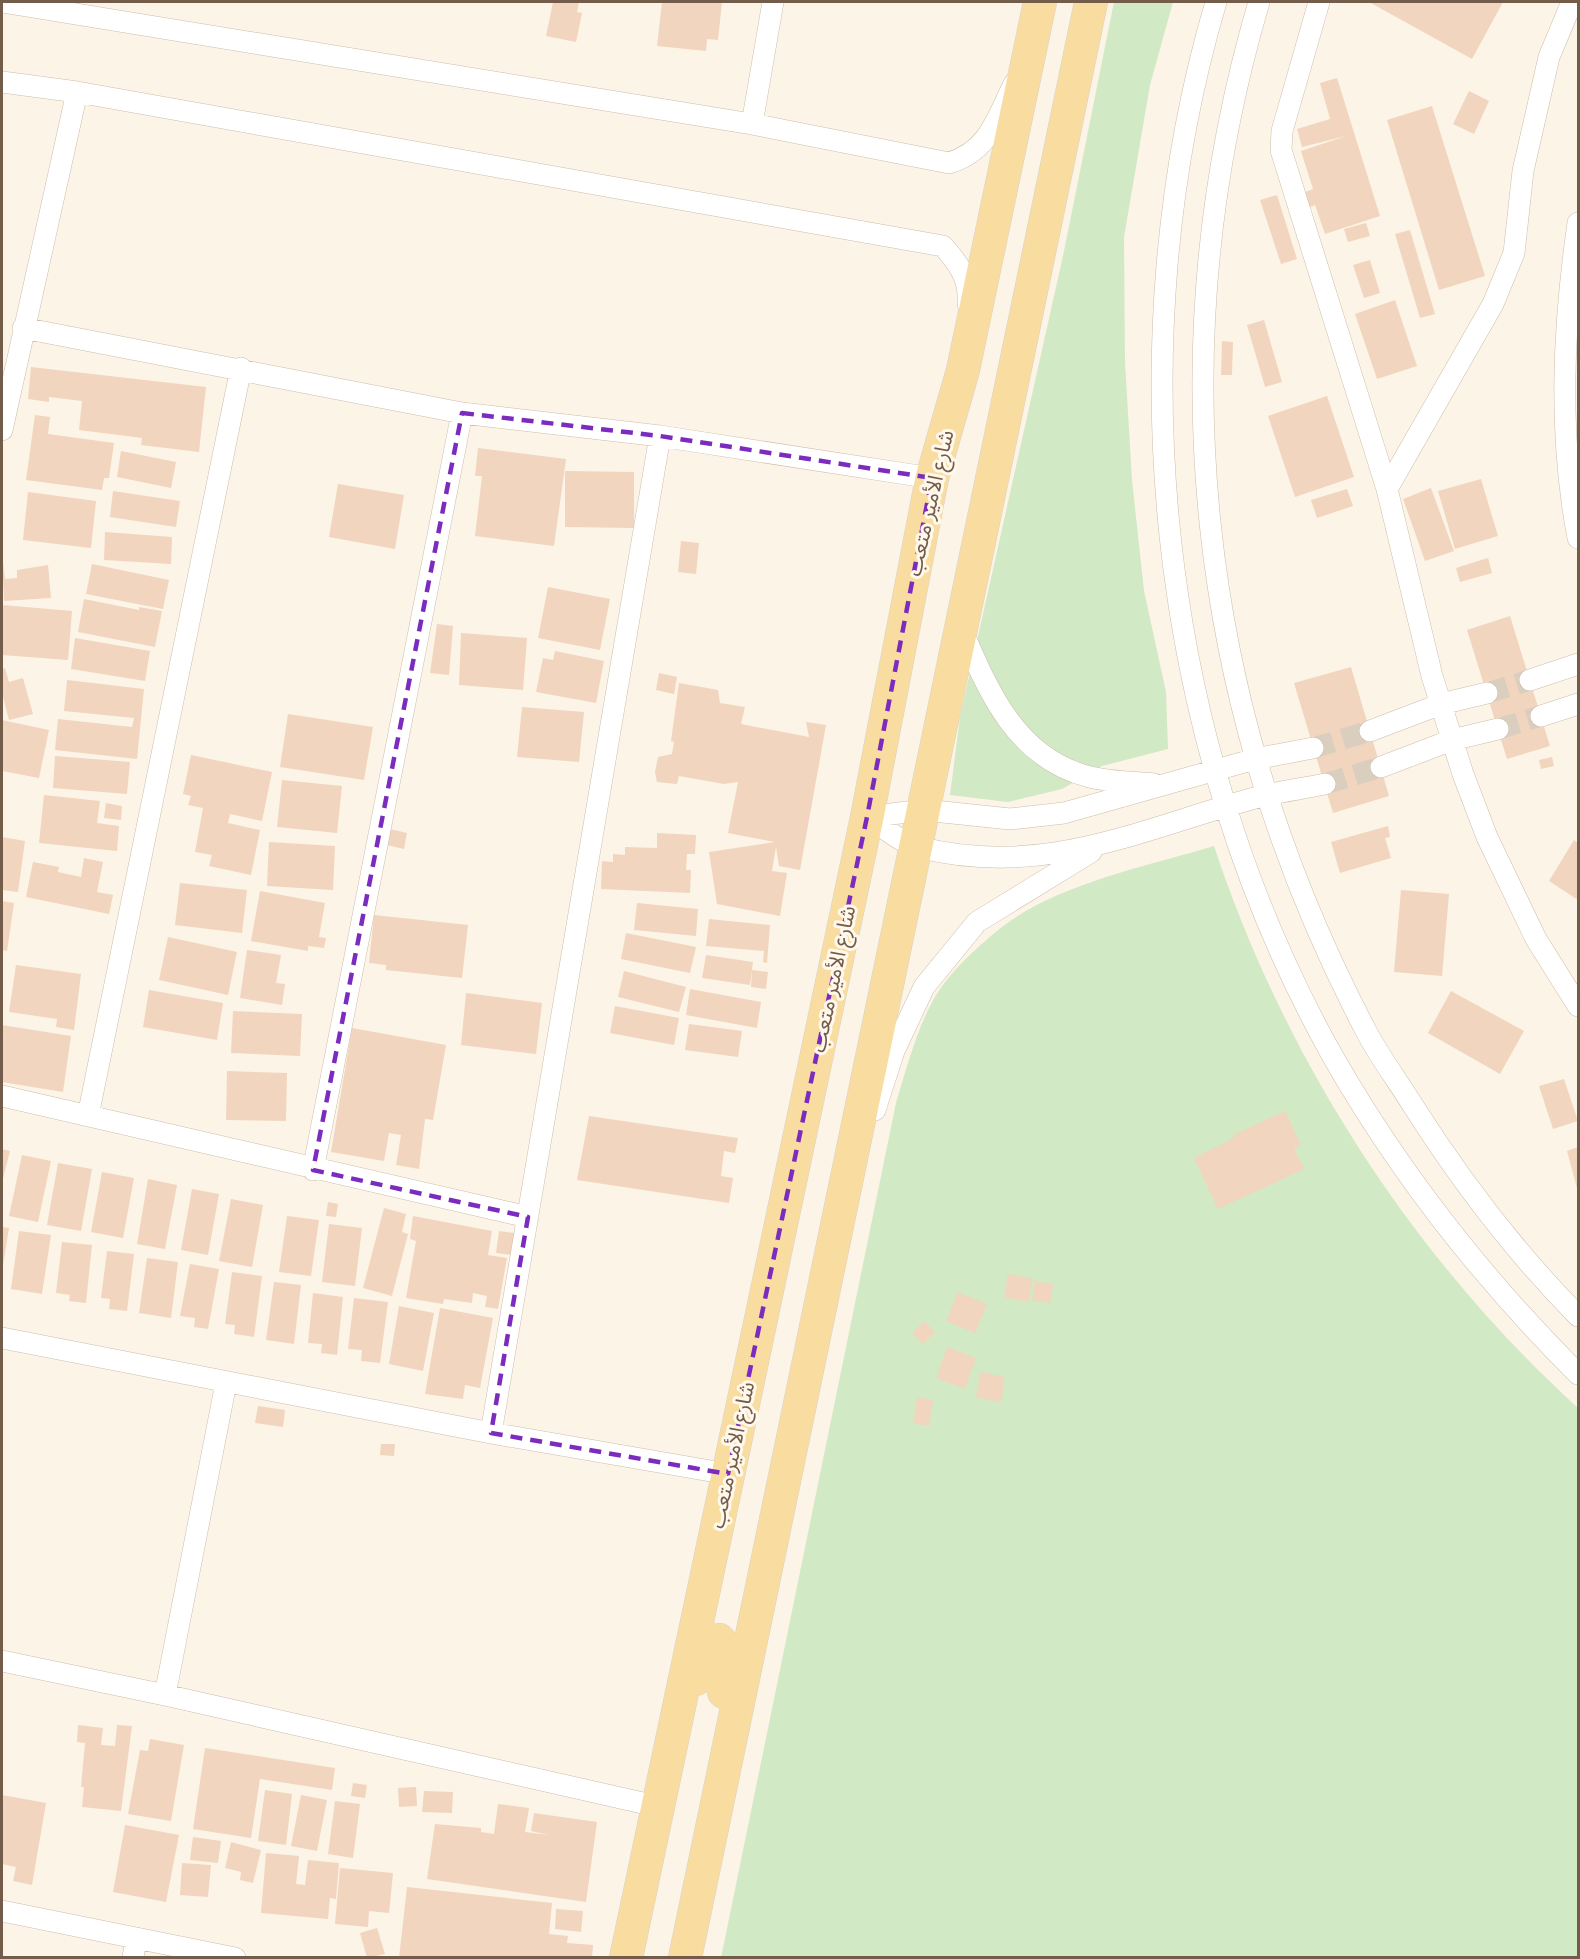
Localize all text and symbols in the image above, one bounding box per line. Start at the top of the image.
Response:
street label: شارع الأمير متعب [899,427,961,579]
street label: شارع الأمير متعب [803,903,863,1055]
street label: شارع الأمير متعب [702,1379,762,1531]

